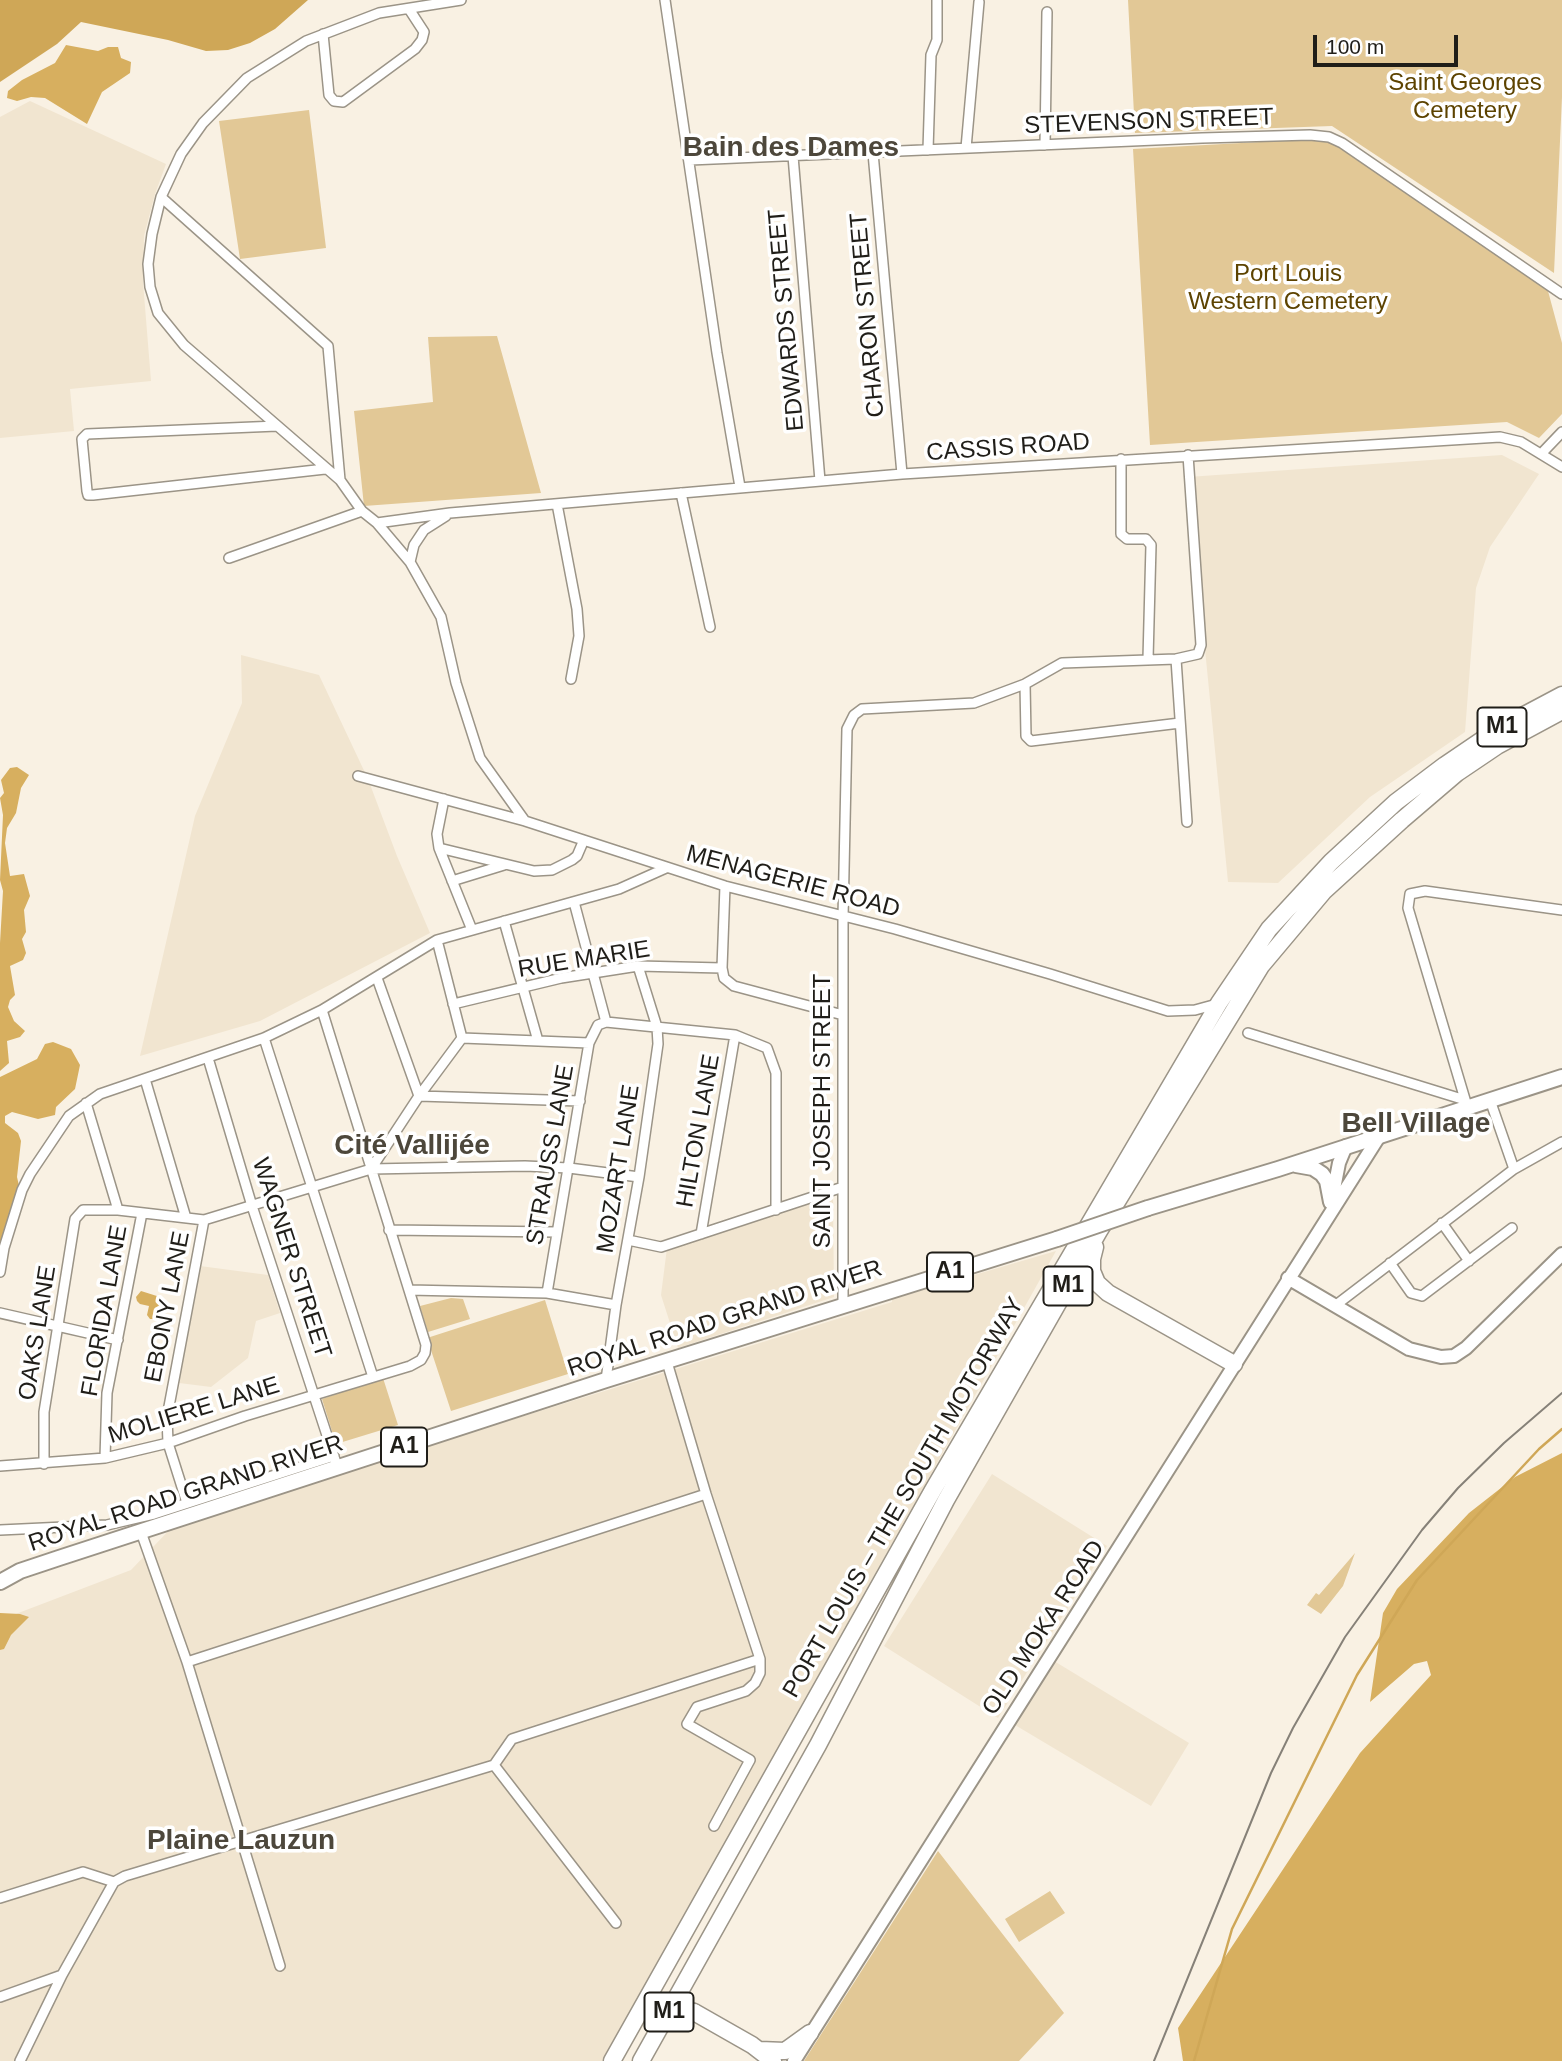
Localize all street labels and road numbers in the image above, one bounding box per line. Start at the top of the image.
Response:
street label: STEVENSON STREET [1024,103,1274,141]
street label: EDWARDS STREET [763,208,811,432]
street label: CHARON STREET [845,211,891,419]
street label: CASSIS ROAD [925,428,1091,468]
road number: M1 [1478,708,1526,747]
street label: MENAGERIE ROAD [683,840,903,924]
street label: RUE MARIE [516,935,652,985]
street label: SAINT JOSEPH STREET [809,974,837,1248]
street label: HILTON LANE [671,1052,727,1210]
street label: STRAUSS LANE [521,1063,581,1247]
street label: MOZART LANE [591,1083,647,1255]
street label: WAGNER STREET [245,1154,337,1362]
street label: FLORIDA LANE [76,1223,134,1399]
street label: EBONY LANE [139,1229,197,1385]
road number: A1 [927,1252,973,1292]
street label: ROYAL ROAD GRAND RIVER [564,1254,886,1384]
street label: OAKS LANE [13,1264,63,1402]
road number: M1 [1044,1266,1092,1306]
street label: PORT LOUIS – THE SOUTH MOTORWAY [777,1293,1031,1703]
street label: MOLIERE LANE [105,1371,283,1451]
road number: A1 [381,1428,427,1466]
street label: ROYAL ROAD GRAND RIVER [25,1429,347,1559]
street label: OLD MOKA ROAD [977,1535,1111,1721]
road number: M1 [644,1993,694,2032]

